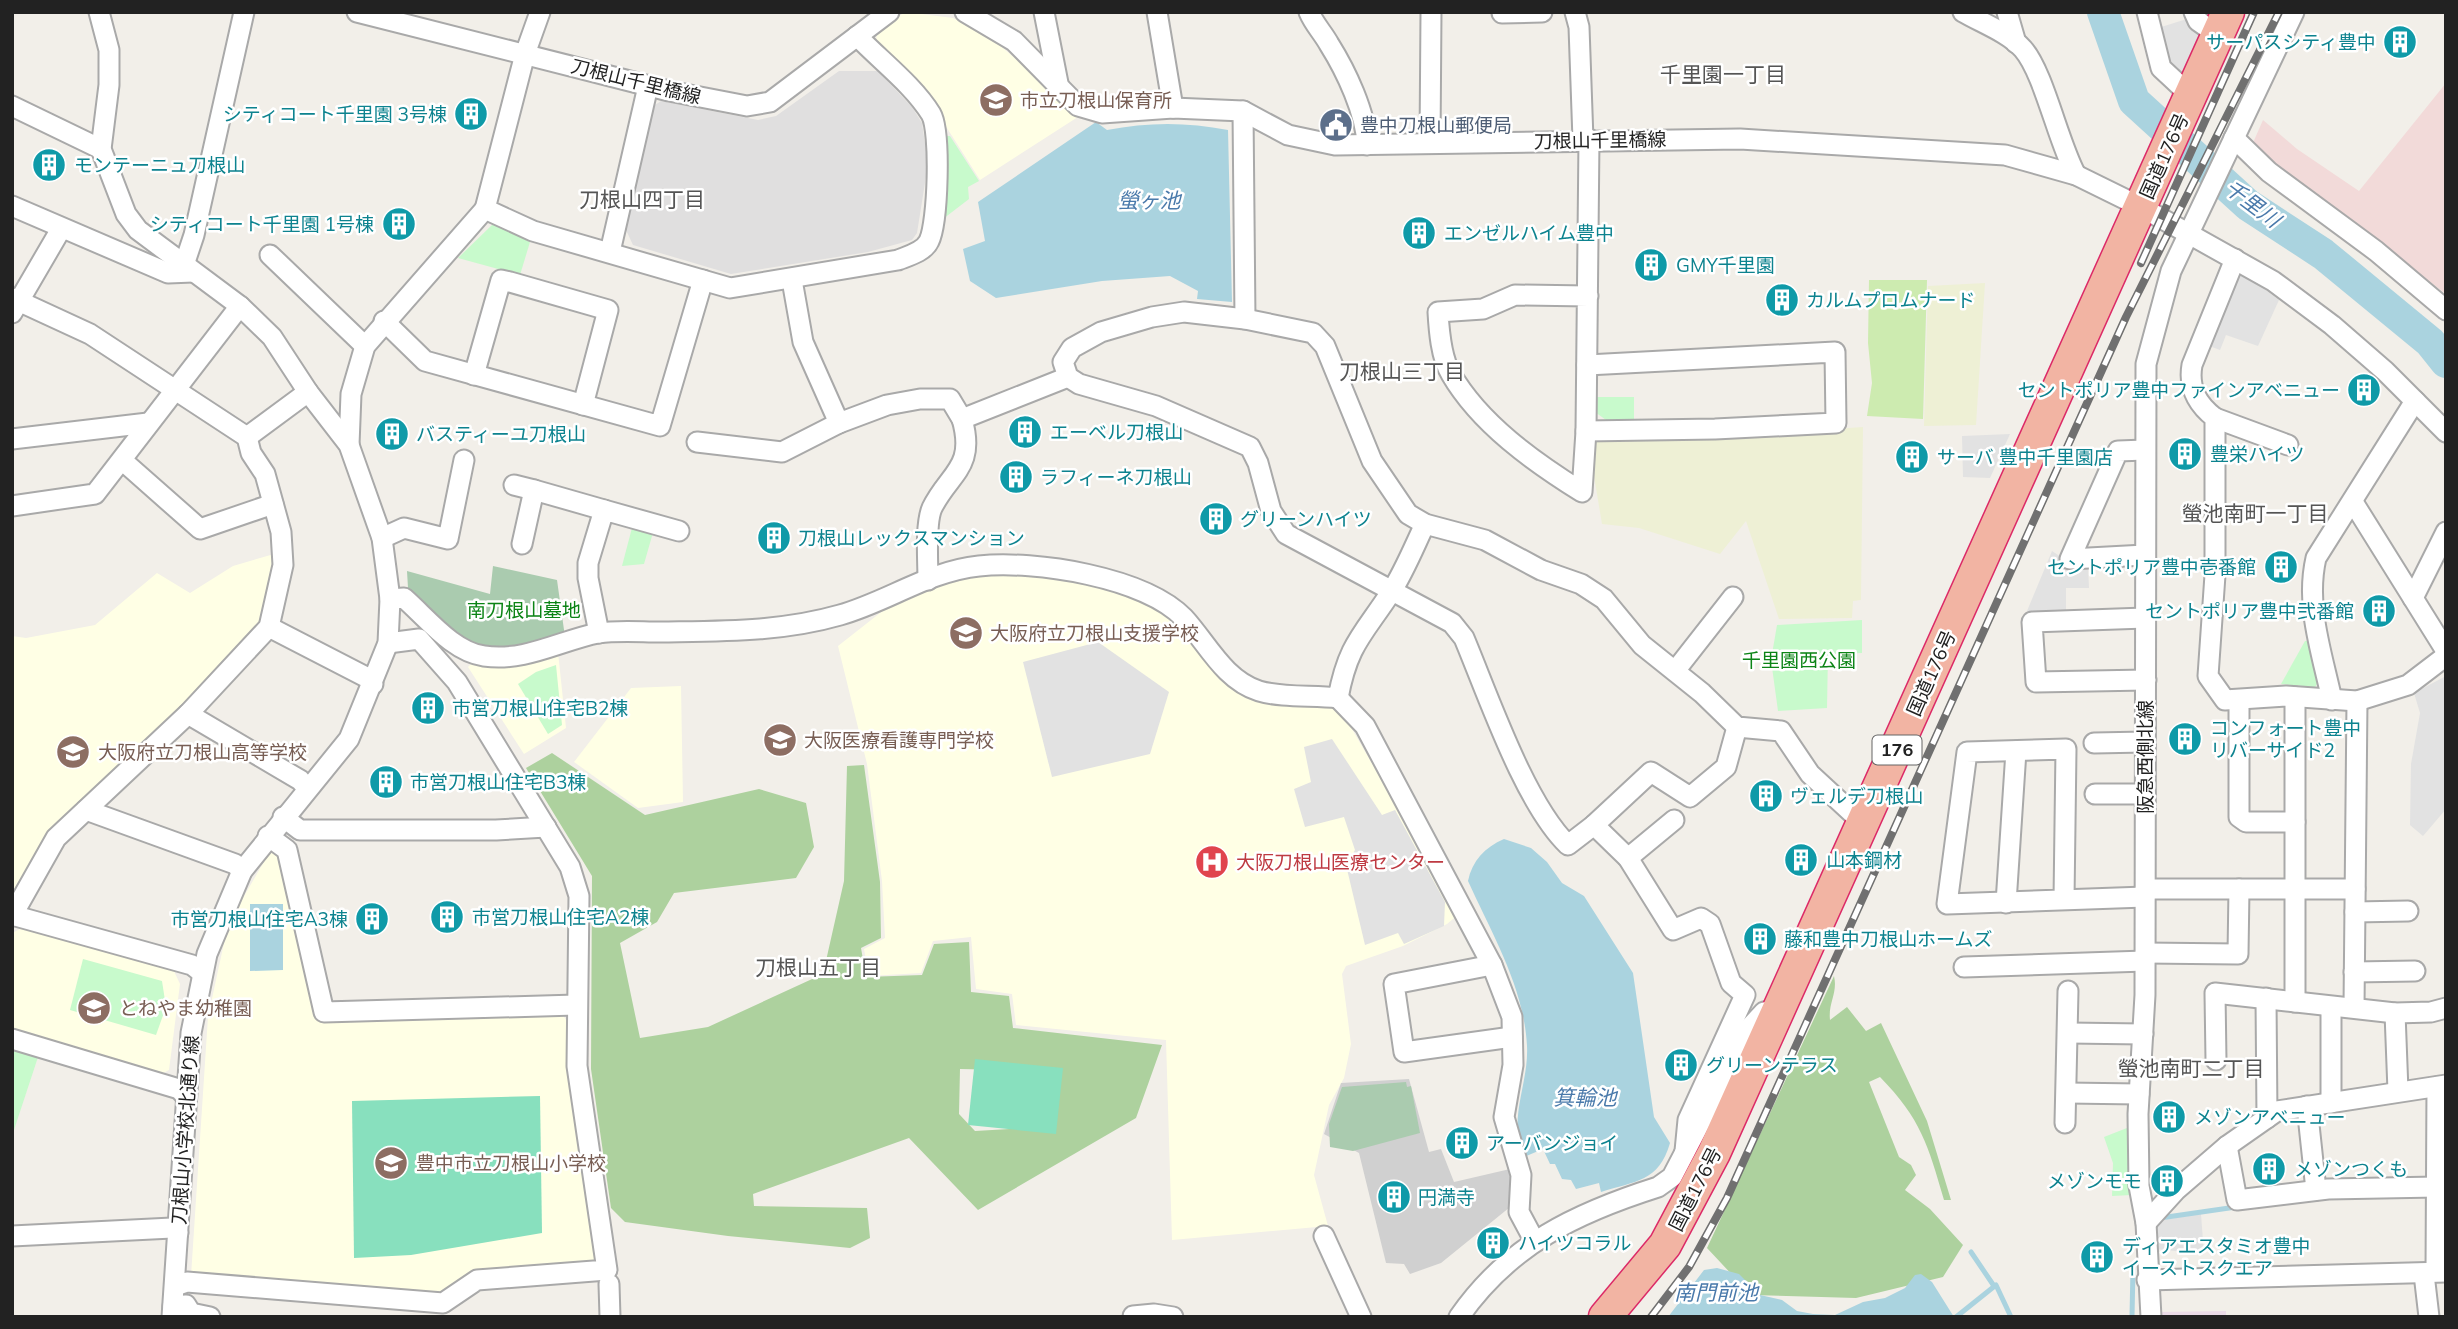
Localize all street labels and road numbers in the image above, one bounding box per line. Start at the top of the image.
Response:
street label: 刀根山千里橋線 [569,53,703,109]
street label: 国道176号 [2134,109,2194,203]
street label: 刀根山千里橋線 [1533,127,1667,153]
street label: 国道176号 [1901,626,1961,720]
street label: 阪急西側北線 [2133,700,2157,814]
road number: 176 [1872,736,1922,764]
street label: 刀根山小学校北通り線 [166,1034,204,1226]
street label: 国道176号 [1664,1143,1726,1235]

